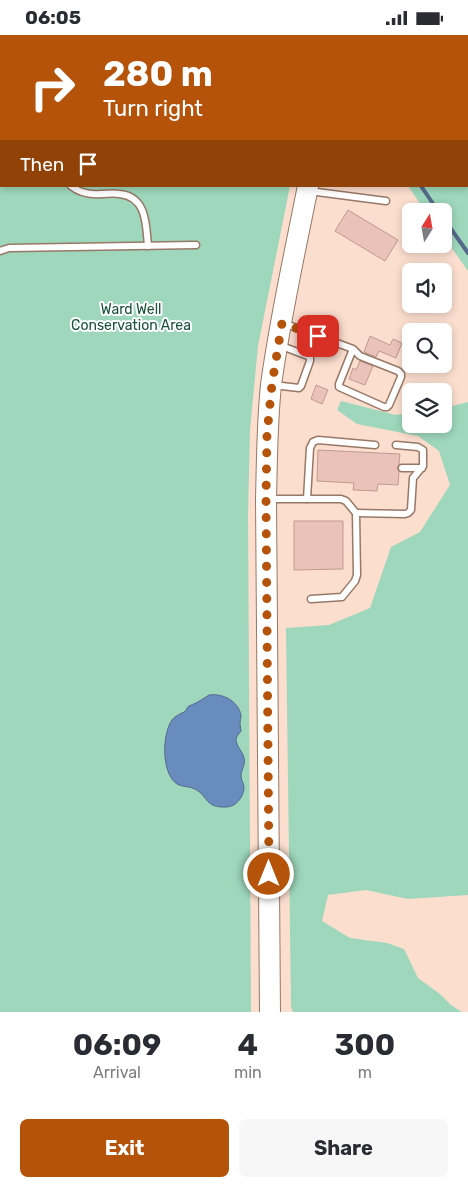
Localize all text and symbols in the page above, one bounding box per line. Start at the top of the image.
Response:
text: 06:05 [25,6,81,29]
text: 280 m [103,53,213,95]
icon: right [20,55,85,120]
text: Turn right [103,95,203,122]
icon: arrive [74,150,102,178]
text: Then [20,153,64,176]
north arrow [402,203,452,253]
map controls [402,203,452,433]
button: sound [402,263,452,313]
park label: Ward Well Conservation Area [71,301,191,334]
pin [297,315,339,357]
icon: arrive [304,322,332,350]
button: search [402,323,452,373]
button: layers [402,383,452,433]
position arrow [242,847,294,899]
text: 06:09 [73,1027,161,1063]
text: 4 [238,1027,258,1063]
text: 300 [335,1027,395,1063]
text: Arrival [93,1063,141,1082]
text: min [234,1063,262,1082]
text: m [358,1063,372,1082]
button: Exit [20,1119,229,1177]
button: Share [239,1119,448,1177]

